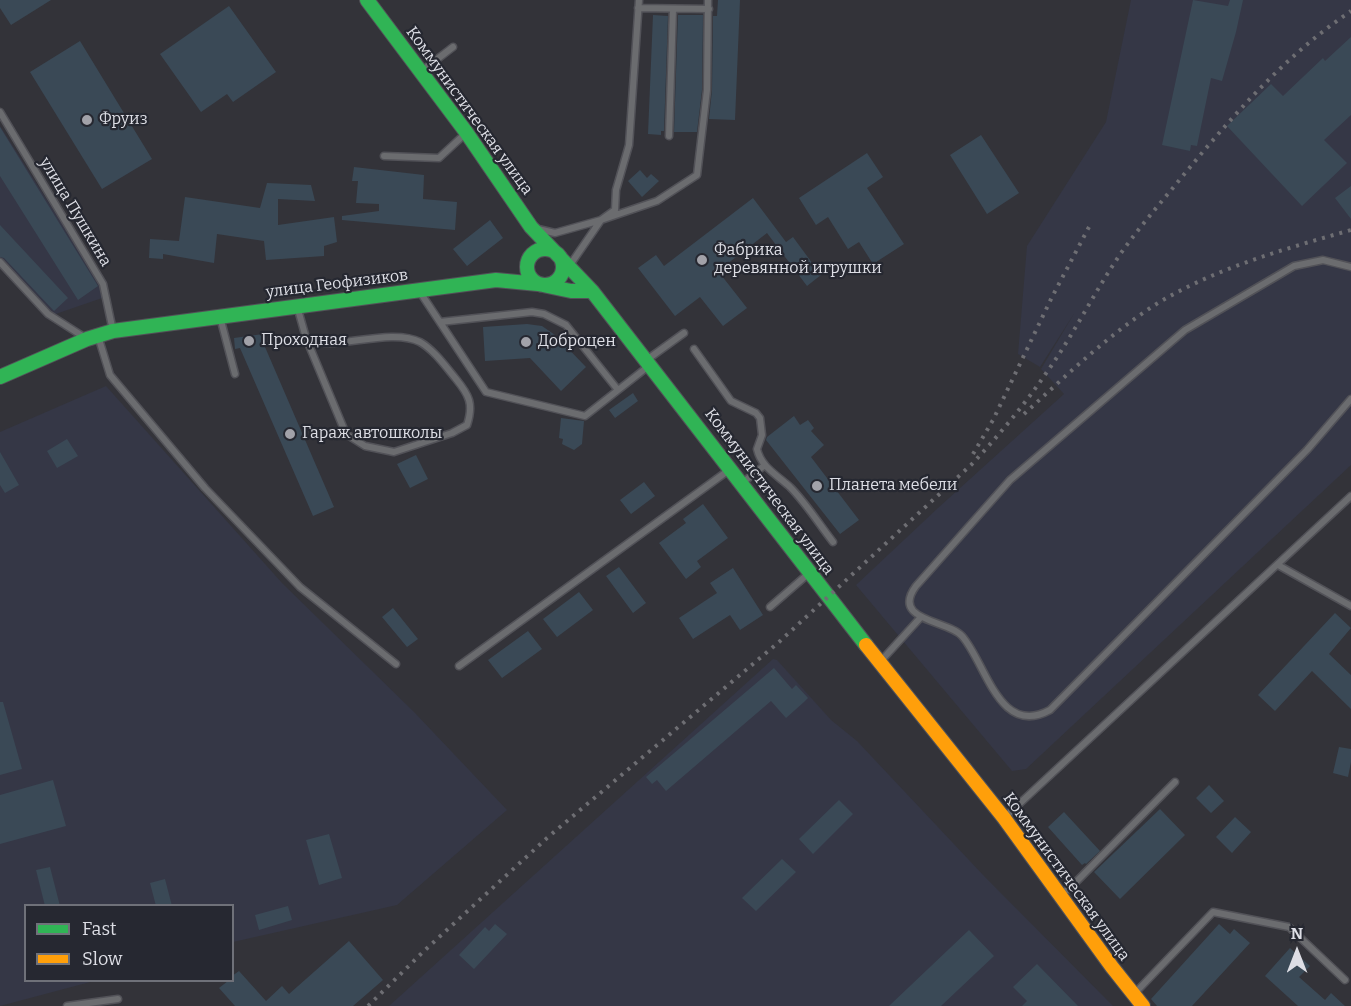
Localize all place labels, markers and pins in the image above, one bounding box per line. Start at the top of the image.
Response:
place label: Фруиз [99,110,147,130]
marker: Фруиз [80,113,94,127]
place label: Фабрика деревянной игрушки [714,241,882,279]
marker: Фабрика деревянной игрушки [695,253,709,267]
place label: Проходная [261,331,347,351]
place label: Доброцен [538,332,616,352]
marker: Проходная [242,334,256,348]
marker: Доброцен [519,335,533,349]
place label: Гараж автошколы [302,424,442,444]
marker: Гараж автошколы [283,427,297,441]
place label: Планета мебели [829,476,957,496]
marker: Планета мебели [810,479,824,493]

